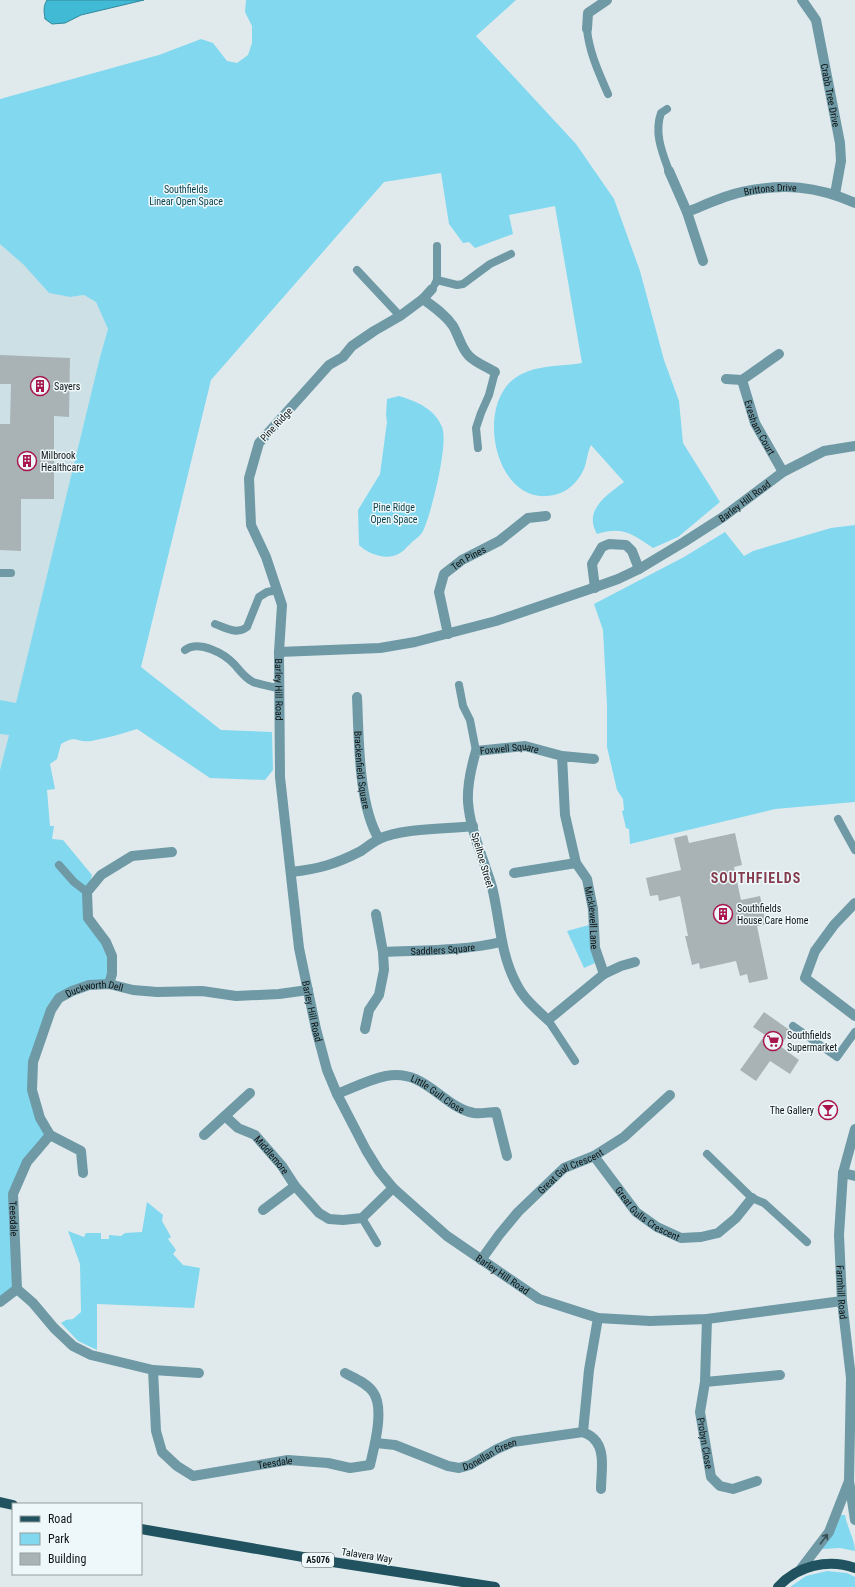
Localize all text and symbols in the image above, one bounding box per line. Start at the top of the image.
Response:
street label: Crabb Tree Drive [819,62,842,128]
street label: Brittons Drive [743,182,797,197]
park label: Southfields Linear Open Space [149,184,223,207]
building icon: Sayers [29,375,51,397]
place label: Sayers [54,381,81,392]
street label: Evesham Court [742,399,777,457]
street label: Pine Ridge [258,405,295,443]
building icon: Milbrook Healthcare [16,450,38,472]
place label: Milbrook Healthcare [41,450,84,473]
street label: Barley Hill Road [717,478,773,524]
park label: Pine Ridge Open Space [371,502,418,525]
street label: Ten Pines [449,544,488,573]
street label: Barley Hill Road [273,659,285,721]
street label: Brackenfield Square [352,731,372,810]
street label: Foxwell Square [479,741,540,757]
street label: Spelhoe Street [469,831,496,889]
district label: SOUTHFIELDS [711,870,801,886]
street label: Micklewell Lane [583,886,600,950]
building icon: Southfields House Care Home [712,903,734,925]
place label: Southfields House Care Home [737,903,809,926]
street label: Saddlers Square [411,942,476,957]
street label: Duckworth Dell [64,979,124,1000]
street label: Barley Hill Road [300,980,324,1043]
supermarket icon: Southfields Supermarket [762,1030,784,1052]
place label: Southfields Supermarket [787,1030,837,1053]
street label: Little Gull Close [409,1073,466,1116]
bar icon: The Gallery [817,1099,839,1121]
place label: The Gallery [770,1105,814,1116]
street label: Middlemore [252,1134,291,1177]
street label: Great Gull Crescent [536,1147,605,1196]
street label: Great Gulls Crescent [613,1185,682,1243]
street label: Teesdale [7,1201,20,1237]
street label: Barley Hill Road [474,1252,531,1297]
street label: Farmhill Road [834,1265,849,1320]
street label: Probyn Close [695,1417,715,1470]
street label: Donellan Green [461,1437,517,1473]
street label: Teesdale [257,1455,293,1471]
legend [12,1503,142,1575]
text: Road [48,1512,72,1526]
text: Park [48,1532,70,1546]
one-way arrow [819,1533,828,1544]
street label: Talavera Way [341,1546,393,1565]
text: Building [48,1552,86,1566]
road number: A5076 [302,1553,334,1567]

